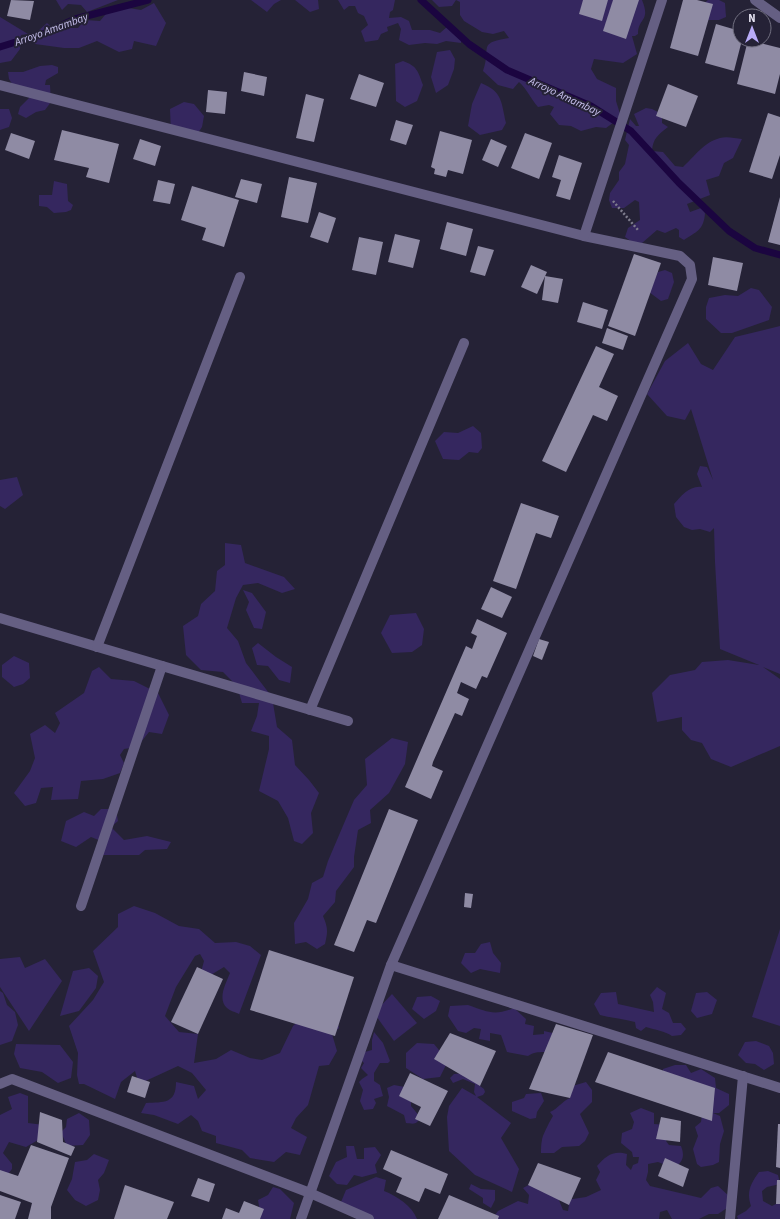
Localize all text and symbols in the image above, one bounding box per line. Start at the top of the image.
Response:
north arrow [732,8,772,48]
water label: Arroyo Amambay [11,9,91,50]
text: N [748,11,756,26]
water label: Arroyo Amambay [526,73,604,120]

